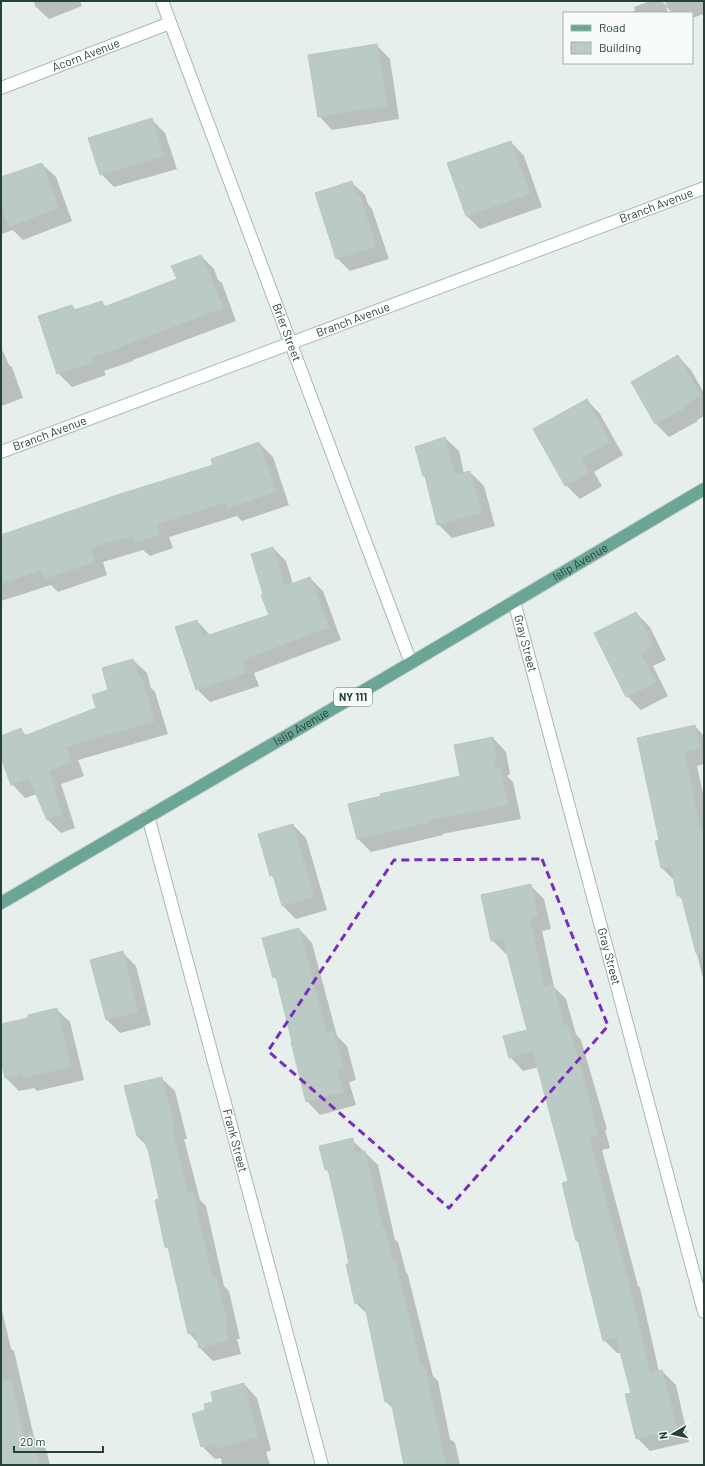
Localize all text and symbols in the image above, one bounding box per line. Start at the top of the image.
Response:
legend [563,12,693,64]
text: Road [599,20,626,34]
street label: Acorn Avenue [50,35,121,74]
text: Building [599,40,641,54]
street label: Branch Avenue [617,185,695,225]
street label: Branch Avenue [314,299,391,339]
street label: Brier Street [270,301,305,363]
street label: Branch Avenue [10,413,88,453]
street label: Islip Avenue [550,540,610,583]
street label: Gray Street [512,613,541,673]
road number: NY 111 [334,688,372,706]
street label: Islip Avenue [271,705,331,748]
street label: Gray Street [596,926,624,986]
street label: Frank Street [221,1107,251,1173]
north arrow [653,1414,693,1454]
scale bar [14,1428,103,1454]
text: N [656,1431,670,1440]
text: 20 m [20,1434,46,1448]

